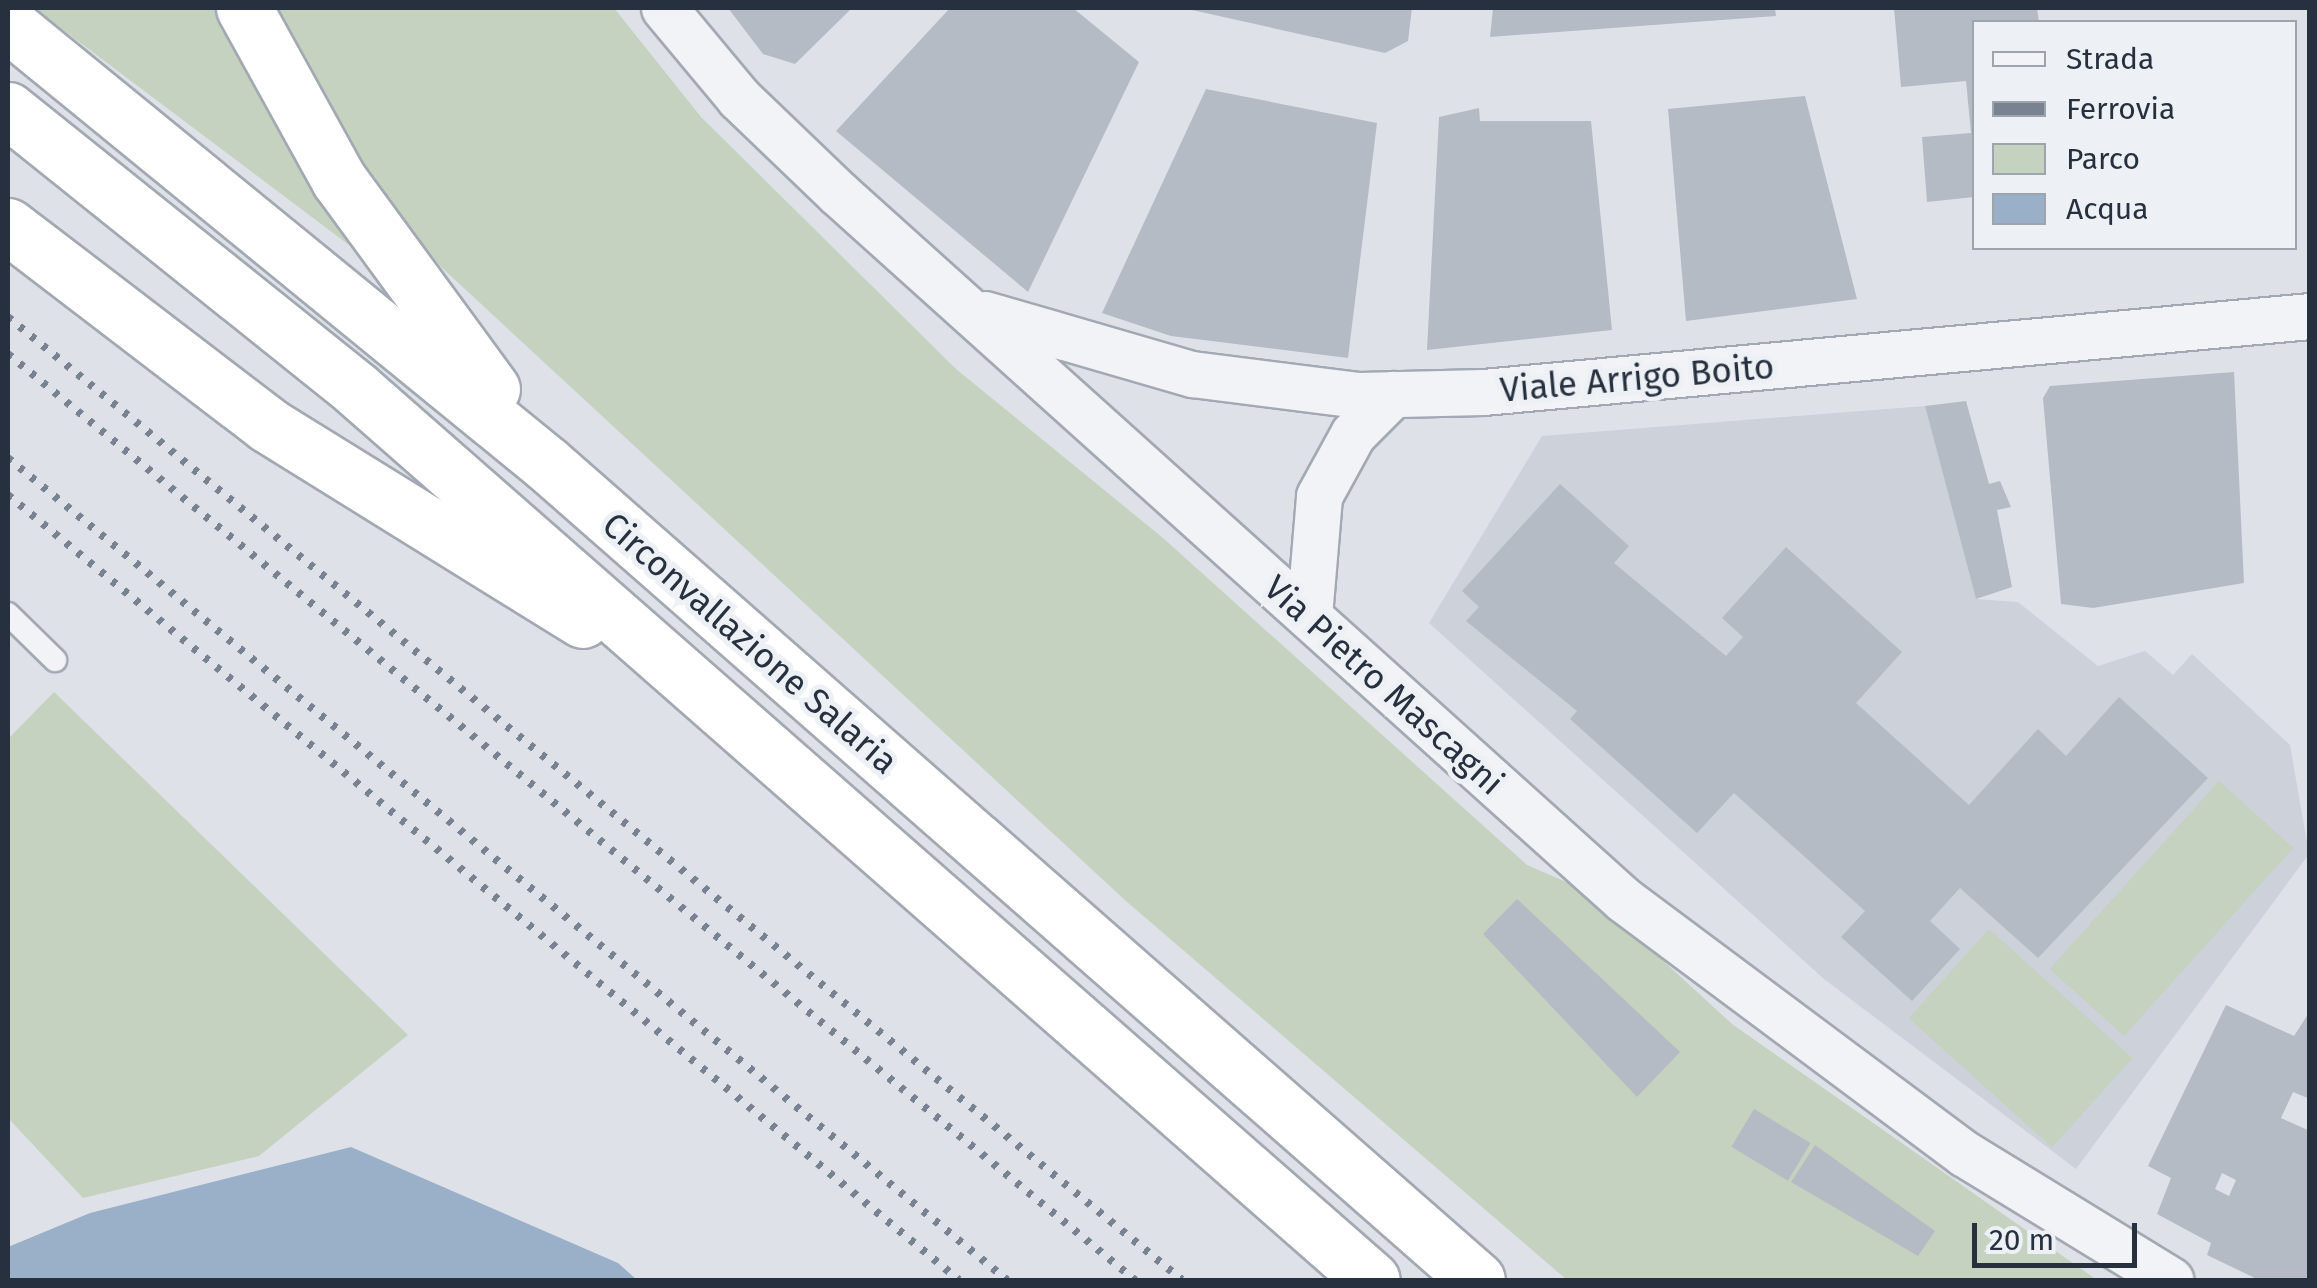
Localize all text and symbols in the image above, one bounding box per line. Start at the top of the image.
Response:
legend [1972,20,2297,250]
text: Strada [2066,41,2154,77]
text: Ferrovia [2066,91,2175,127]
text: Parco [2066,141,2140,177]
text: Acqua [2066,191,2149,227]
street label: Viale Arrigo Boito [1498,345,1776,411]
street label: Circonvallazione Salaria [594,503,906,783]
street label: Via Pietro Mascagni [1256,566,1512,804]
scale bar [1977,1203,2142,1265]
text: 20 m [1989,1222,2054,1258]

